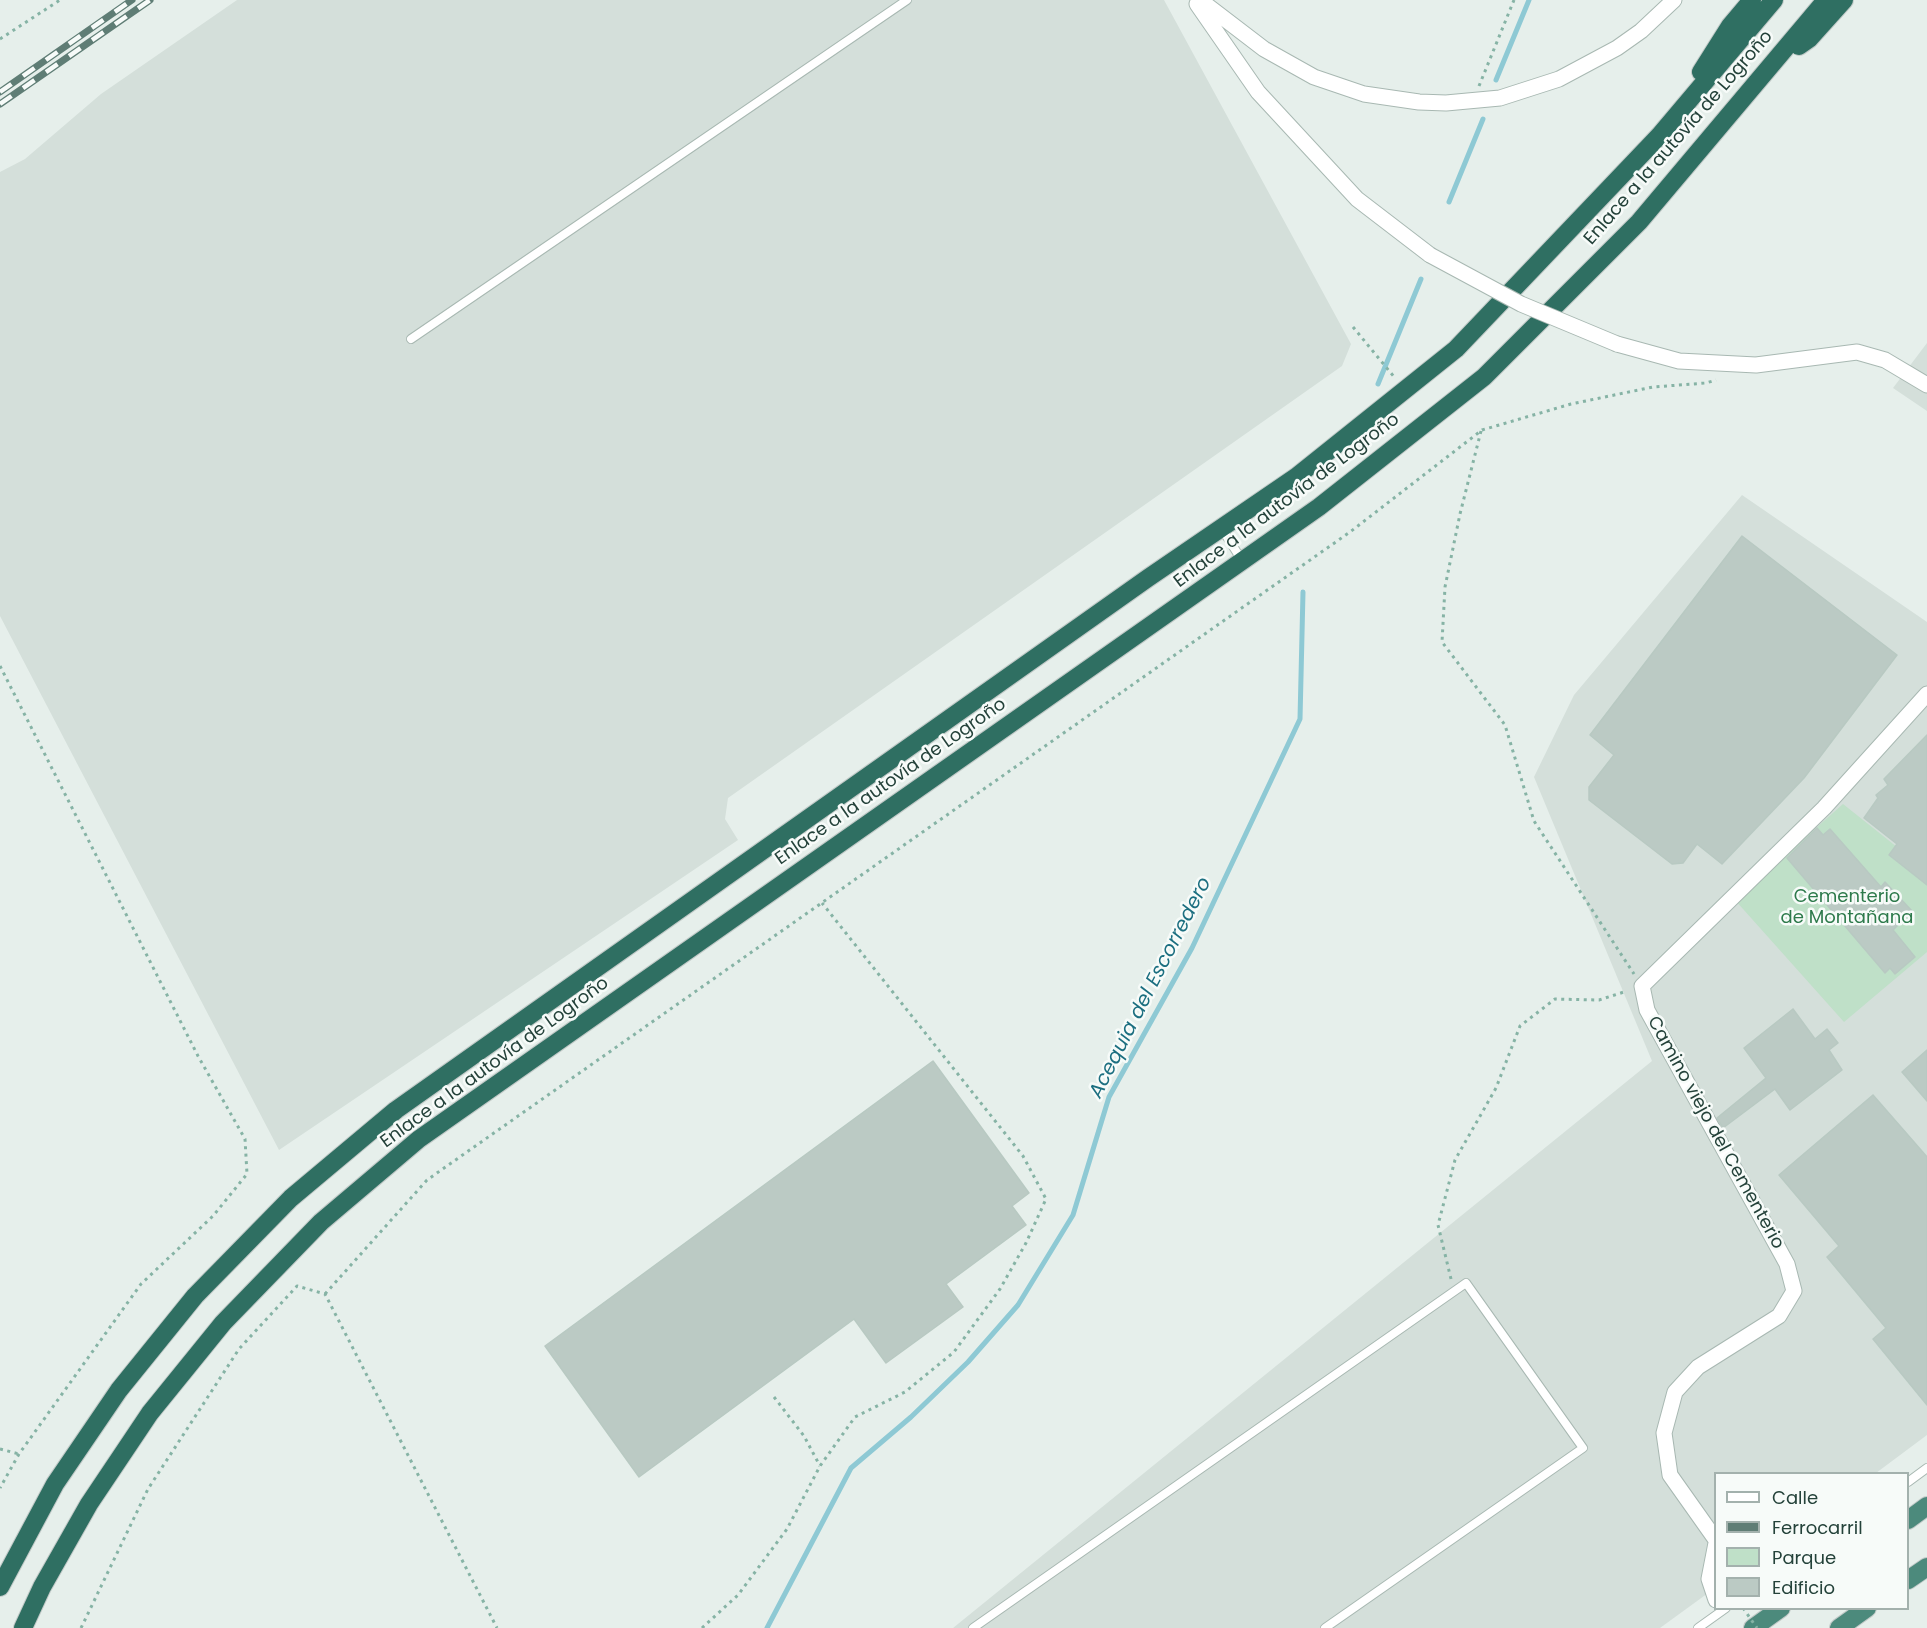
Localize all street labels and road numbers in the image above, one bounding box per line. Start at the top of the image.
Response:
street label: Enlace a la autovía de Logroño [1580,26,1778,250]
street label: Enlace a la autovía de Logroño [1170,409,1404,593]
street label: Enlace a la autovía de Logroño [771,694,1011,870]
street label: Enlace a la autovía de Logroño [377,973,613,1153]
street label: Camino viejo del Cementerio [1642,1013,1788,1253]

